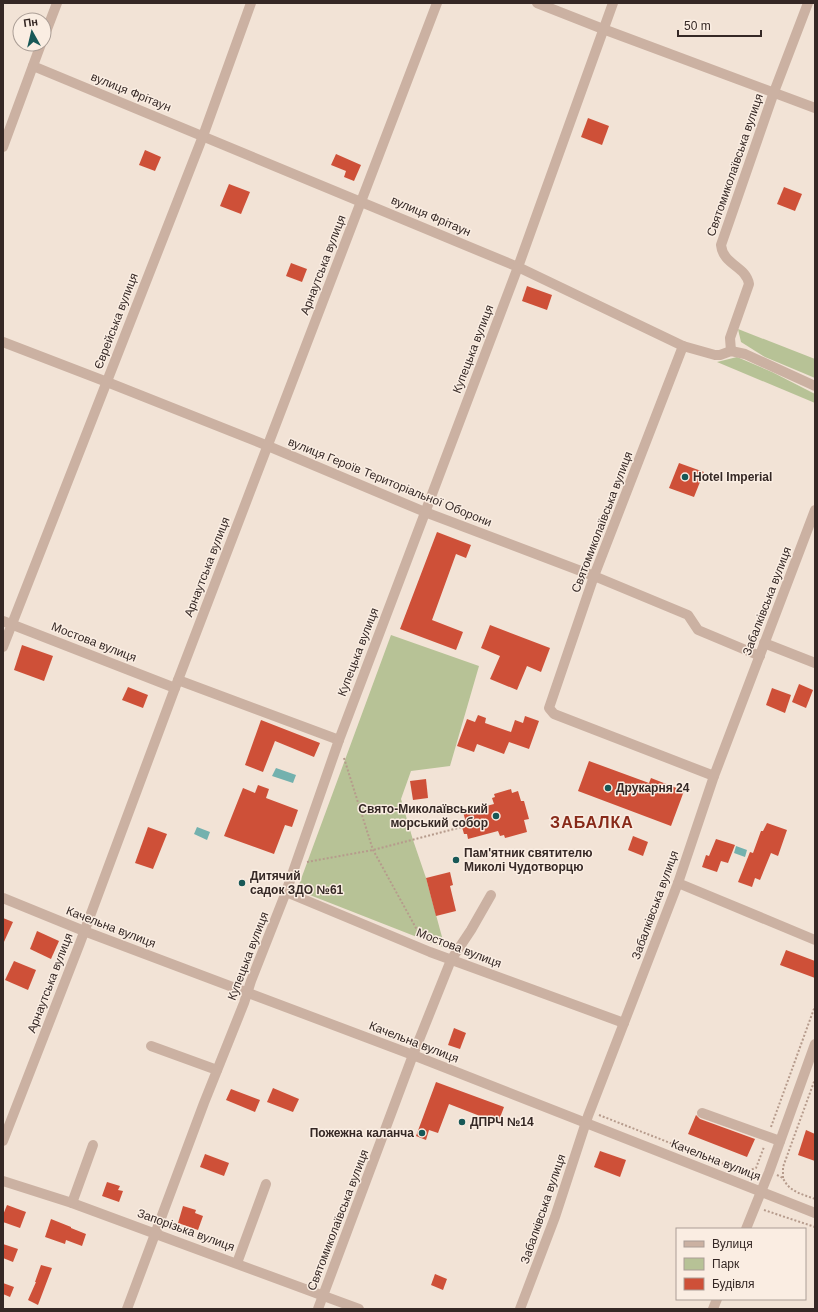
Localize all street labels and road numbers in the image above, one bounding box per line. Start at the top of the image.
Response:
street label: вулиця Фрітаун [89,70,173,114]
street label: Святомиколаївська вулиця [704,92,766,238]
street label: вулиця Фрітаун [389,193,473,239]
street label: Арнаутська вулиця [297,213,349,317]
street label: Єврейська вулиця [91,271,141,371]
street label: Купецька вулиця [450,303,496,395]
street label: вулиця Героїв Територіальної Оборони [286,435,494,529]
street label: Святомиколаївська вулиця [569,449,635,595]
street label: Арнаутська вулиця [181,515,233,619]
street label: Забалківська вулиця [740,545,794,657]
street label: Купецька вулиця [335,606,381,698]
street label: Мостова вулиця [49,619,139,665]
street label: Забалківська вулиця [629,849,681,961]
street label: Качельна вулиця [64,903,158,951]
street label: Купецька вулиця [225,910,271,1002]
street label: Мостова вулиця [414,925,504,971]
street label: Арнаутська вулиця [24,931,76,1035]
street label: Качельна вулиця [367,1018,461,1066]
street label: Качельна вулиця [669,1136,763,1184]
street label: Святомиколаївська вулиця [305,1147,371,1293]
street label: Забалківська вулиця [518,1152,568,1266]
street label: Запорізька вулиця [135,1206,237,1254]

